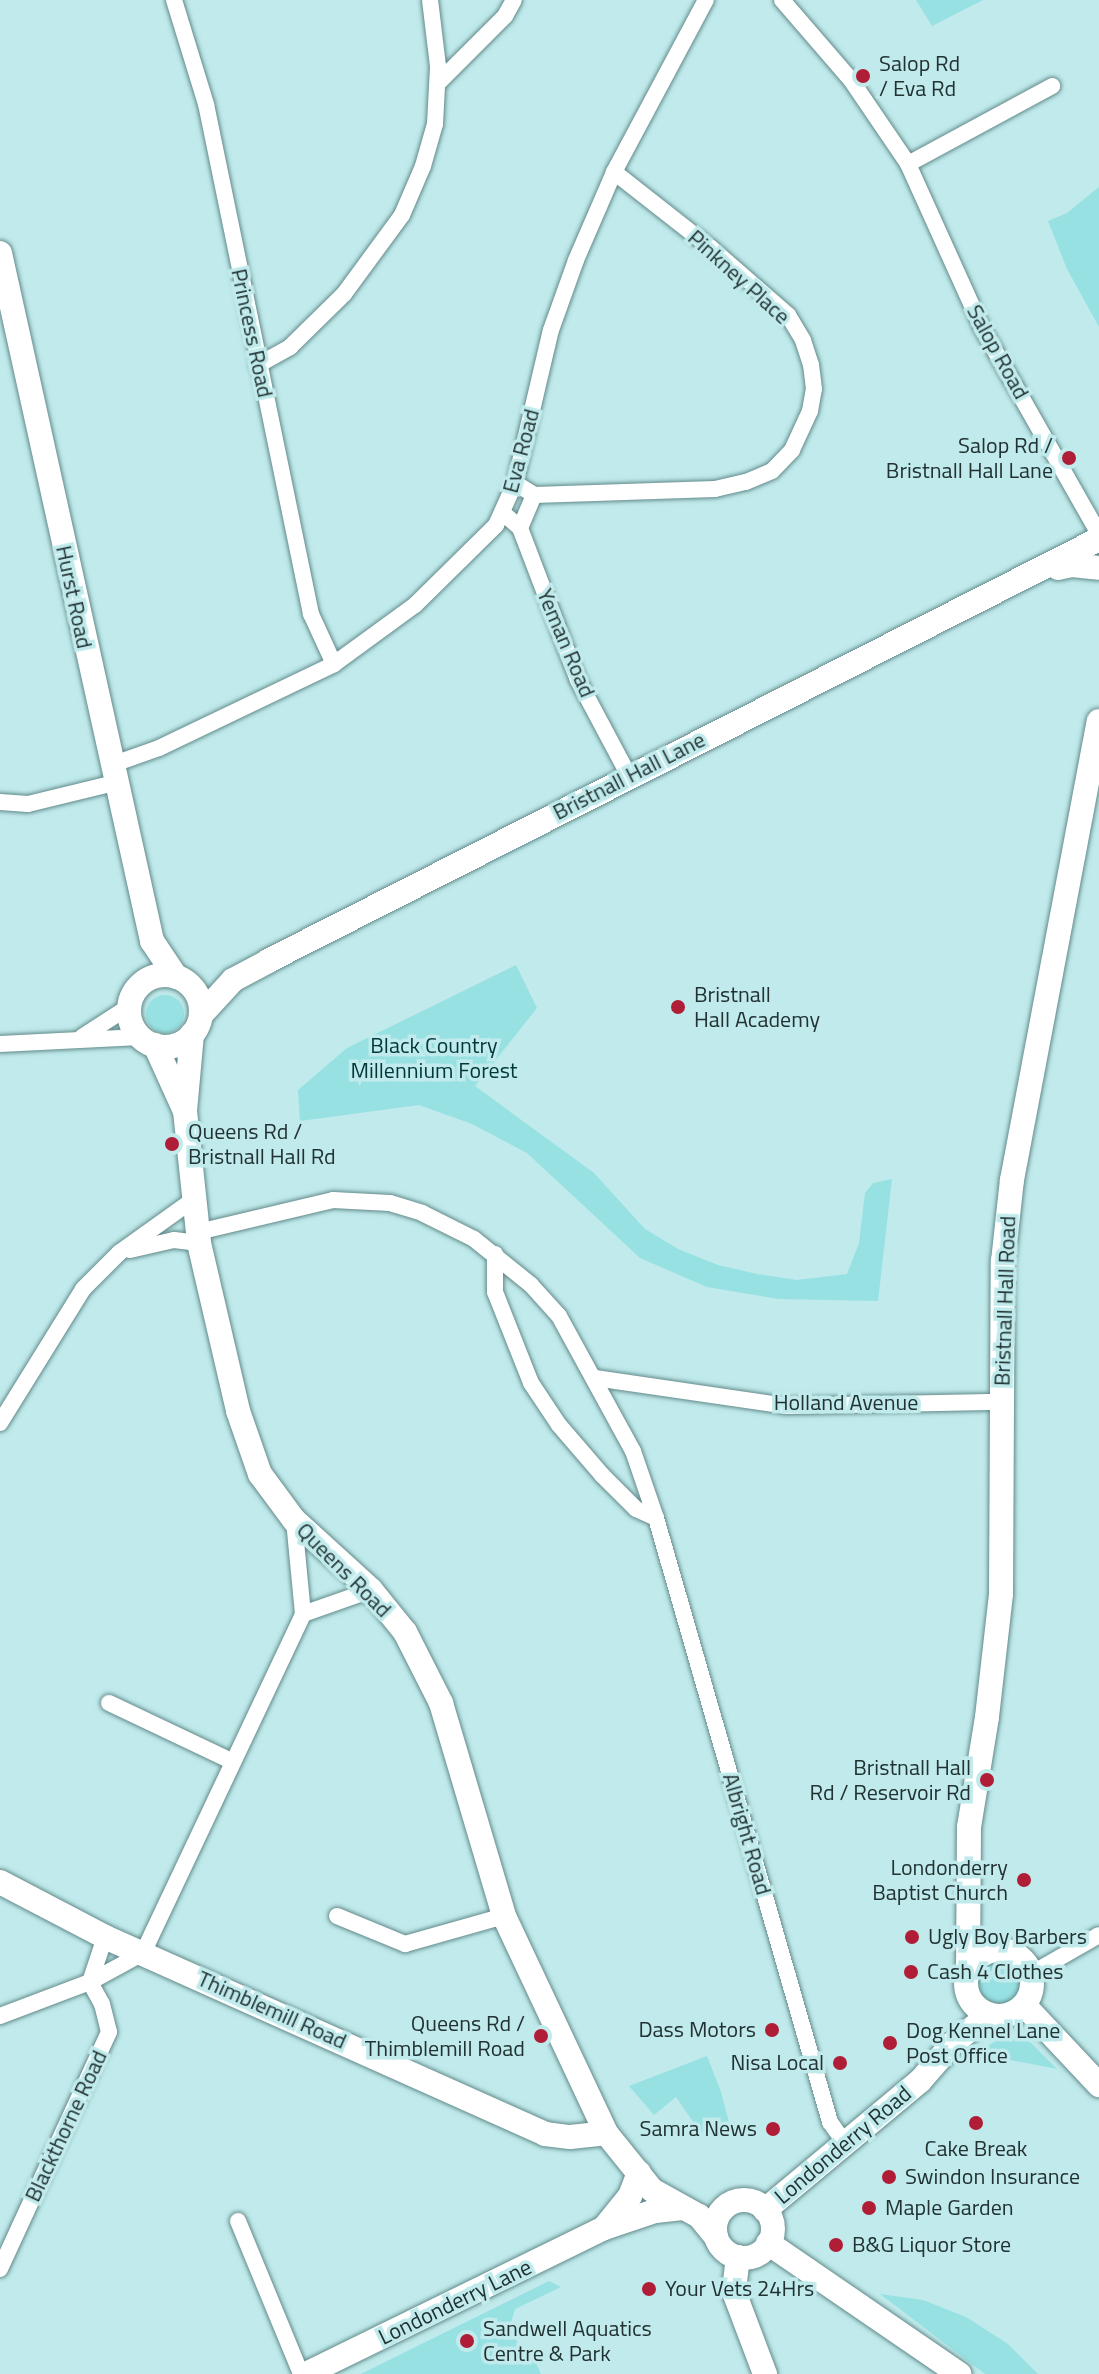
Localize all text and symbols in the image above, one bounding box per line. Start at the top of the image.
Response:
place label: Salop Rd / Eva Rd [879,50,960,102]
marker: Salop Rd / Eva Rd [854,67,872,85]
street label: Pinkney Place [683,224,795,330]
street label: Princess Road [225,266,279,400]
street label: Salop Road [961,300,1035,404]
street label: Eva Road [497,406,545,496]
place label: Salop Rd / Bristnall Hall Lane [886,432,1053,484]
marker: Salop Rd / Bristnall Hall Lane [1060,449,1078,467]
street label: Hurst Road [50,543,98,651]
street label: Yeman Road [531,585,601,701]
street label: Bristnall Hall Lane [549,726,709,826]
place label: Bristnall Hall Academy [694,981,820,1032]
marker: Bristnall Hall Academy [669,998,687,1016]
park label: Black Country Millennium Forest [350,1032,518,1084]
place label: Queens Rd / Bristnall Hall Rd [188,1118,336,1170]
marker: Queens Rd / Bristnall Hall Rd [163,1135,181,1153]
street label: Bristnall Hall Road [989,1215,1021,1387]
street label: Holland Avenue [774,1390,918,1416]
street label: Queens Road [291,1517,397,1623]
place label: Bristnall Hall Rd / Reservoir Rd [810,1754,971,1806]
street label: Albright Road [717,1770,777,1898]
marker: Bristnall Hall Rd / Reservoir Rd [978,1771,996,1789]
place label: Londonderry Baptist Church [872,1854,1008,1906]
marker: Londonderry Baptist Church [1015,1871,1033,1889]
place label: Ugly Boy Barbers [928,1924,1087,1950]
marker: Ugly Boy Barbers [903,1928,921,1946]
place label: Cash 4 Clothes [927,1959,1063,1985]
marker: Cash 4 Clothes [902,1963,920,1981]
street label: Thimblemill Road [193,1965,351,2055]
place label: Queens Rd / Thimblemill Road [365,2010,525,2062]
place label: Dass Motors [638,2017,756,2043]
place label: Dog Kennel Lane Post Office [906,2017,1060,2068]
marker: Dass Motors [763,2021,781,2039]
marker: Queens Rd / Thimblemill Road [532,2027,550,2045]
marker: Dog Kennel Lane Post Office [881,2034,899,2052]
street label: Blackthorne Road [19,2046,113,2206]
place label: Nisa Local [730,2050,824,2076]
marker: Nisa Local [831,2054,849,2072]
street label: Londonderry Road [769,2080,917,2210]
marker: Cake Break [967,2114,985,2132]
place label: Samra News [640,2116,757,2142]
marker: Samra News [764,2120,782,2138]
place label: Cake Break [925,2136,1027,2162]
place label: Swindon Insurance [905,2164,1080,2190]
marker: Swindon Insurance [880,2168,898,2186]
place label: Maple Garden [885,2195,1014,2221]
marker: Maple Garden [860,2199,878,2217]
place label: B&G Liquor Store [852,2232,1011,2258]
marker: B&G Liquor Store [827,2236,845,2254]
street label: Londonderry Lane [374,2254,536,2350]
place label: Your Vets 24Hrs [665,2276,814,2302]
marker: Your Vets 24Hrs [640,2280,658,2298]
place label: Sandwell Aquatics Centre & Park [483,2315,652,2366]
marker: Sandwell Aquatics Centre & Park [458,2332,476,2350]

